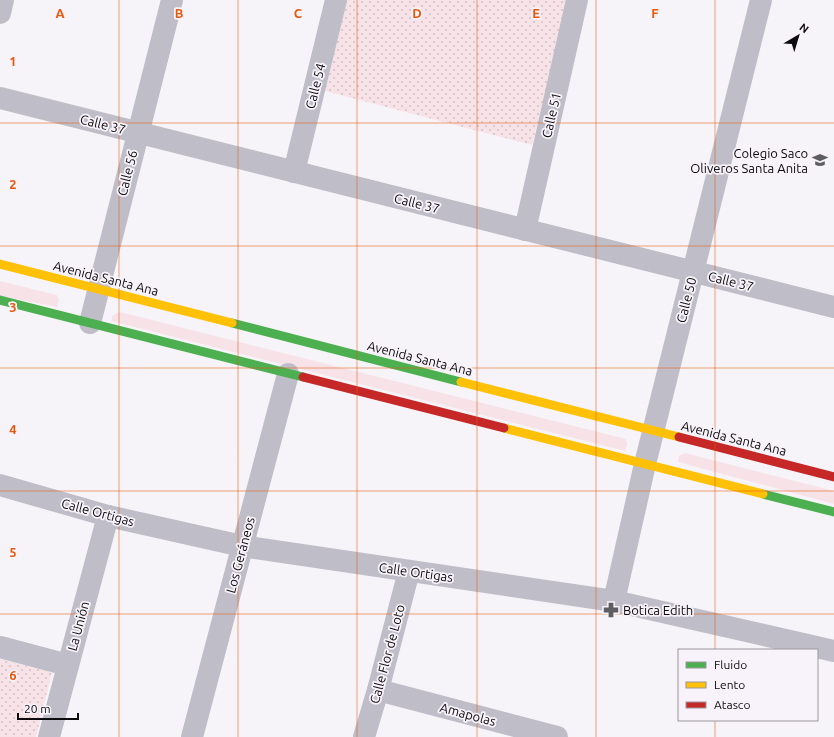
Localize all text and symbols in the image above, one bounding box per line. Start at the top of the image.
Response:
text: A [55,6,65,20]
text: B [175,6,184,20]
text: C [294,6,303,20]
text: D [412,6,422,20]
text: E [532,6,540,20]
text: F [651,6,659,20]
north arrow [778,16,818,56]
text: N [797,21,811,35]
text: 1 [9,54,17,68]
street label: Calle 54 [303,62,327,110]
street label: Calle 51 [539,91,563,139]
street label: Calle 37 [79,112,127,136]
place label: Colegio Saco Oliveros Santa Anita [690,146,808,175]
street label: Calle 56 [115,149,139,197]
school or university icon: Colegio Saco Oliveros Santa Anita [811,151,829,169]
text: 2 [9,177,17,191]
street label: Calle 37 [393,191,441,215]
street label: Avenida Santa Ana [52,258,160,298]
street label: Calle 37 [707,269,755,293]
street label: Calle 50 [674,276,698,324]
text: 3 [9,300,17,314]
street label: Avenida Santa Ana [366,338,474,378]
street label: Avenida Santa Ana [680,418,788,458]
text: 4 [9,422,17,436]
street label: Calle Ortigas [60,496,136,529]
street label: Los Geráneos [223,515,257,595]
text: 5 [9,545,17,559]
street label: Calle Ortigas [378,560,454,584]
street label: La Unión [65,600,91,652]
pharmacy icon: Botica Edith [602,601,620,619]
street label: Calle Flor de Loto [367,603,407,705]
place label: Botica Edith [623,603,693,617]
legend [678,649,818,721]
text: Fluido [714,658,747,671]
text: 6 [9,668,17,682]
text: Lento [714,678,745,691]
scale bar [18,695,78,721]
text: Atasco [714,698,750,711]
street label: Amapolas [439,700,498,728]
text: 20 m [24,702,51,715]

